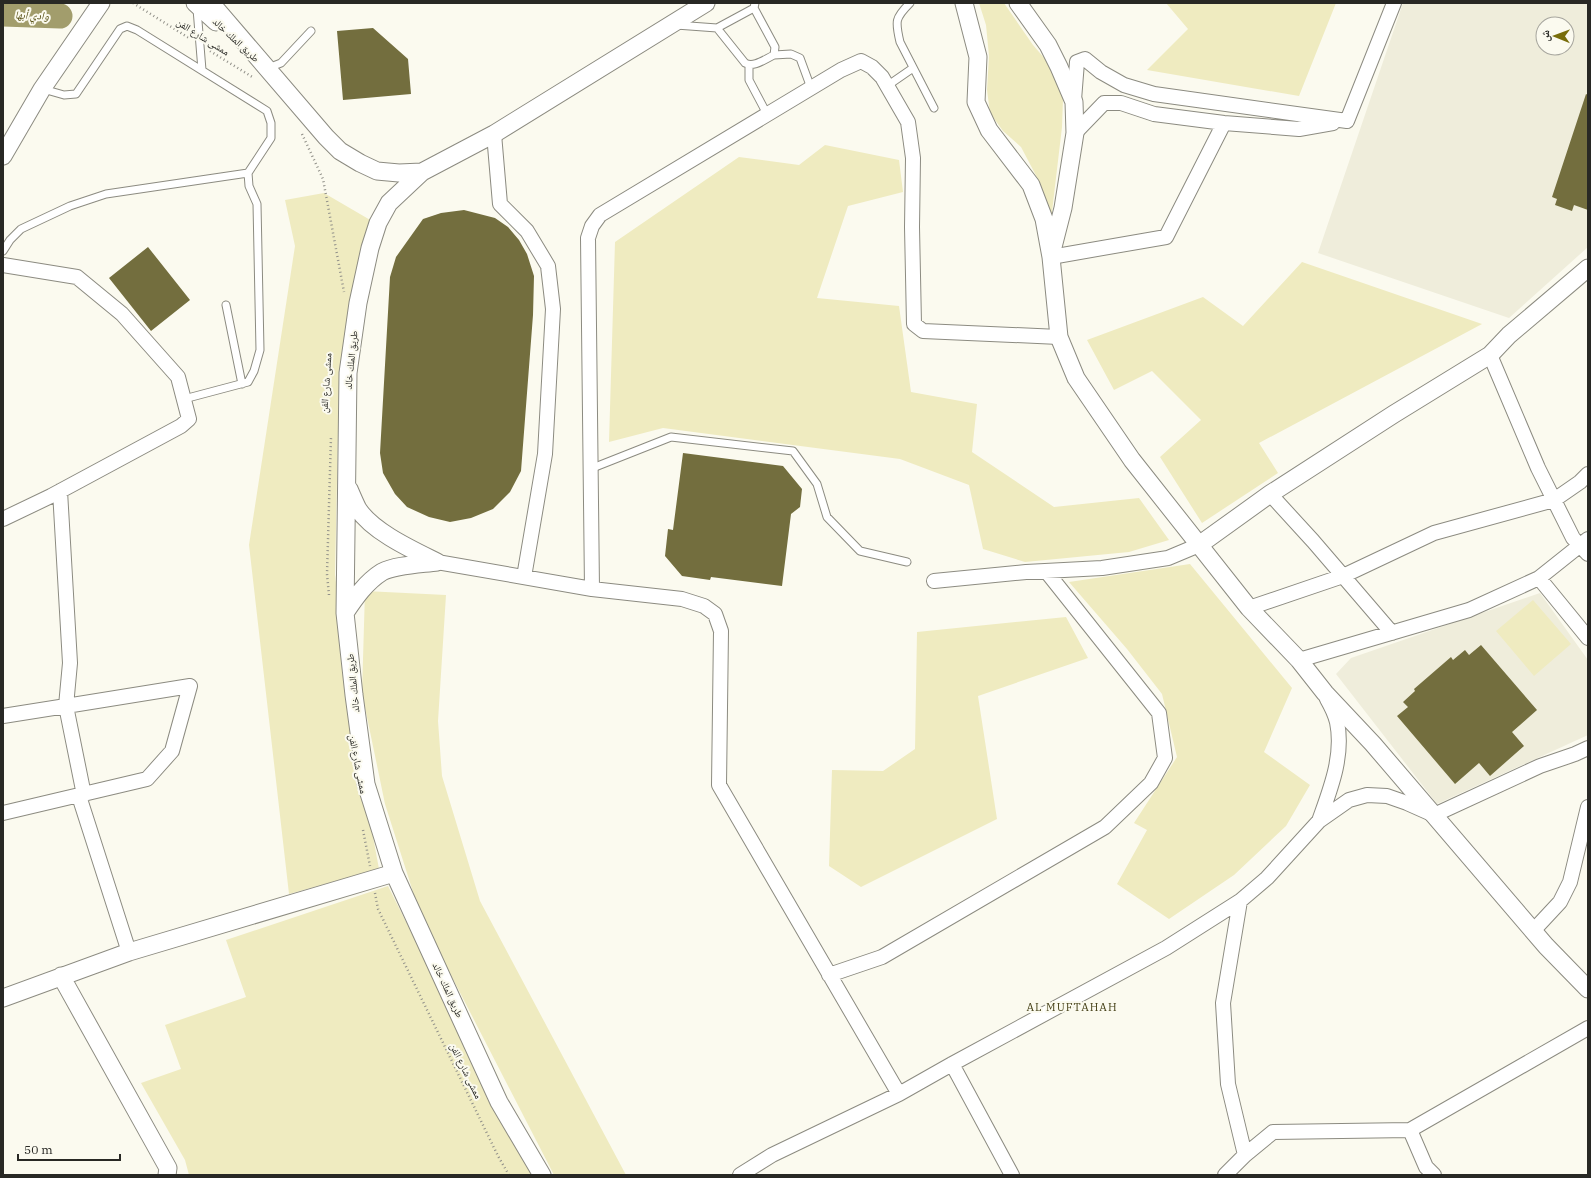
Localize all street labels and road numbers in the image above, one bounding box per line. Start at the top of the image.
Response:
street label: طريق الملك خالد [210,15,262,65]
street label: ممشى شارع الفن [174,16,232,59]
street label: طريق الملك خالد [341,329,361,390]
street label: ممشى شارع الفن [317,352,335,413]
street label: طريق الملك خالد [343,652,363,713]
street label: ممشى شارع الفن [346,733,370,795]
street label: طريق الملك خالد [430,960,467,1020]
street label: ممشى شارع الفن [447,1041,485,1101]

